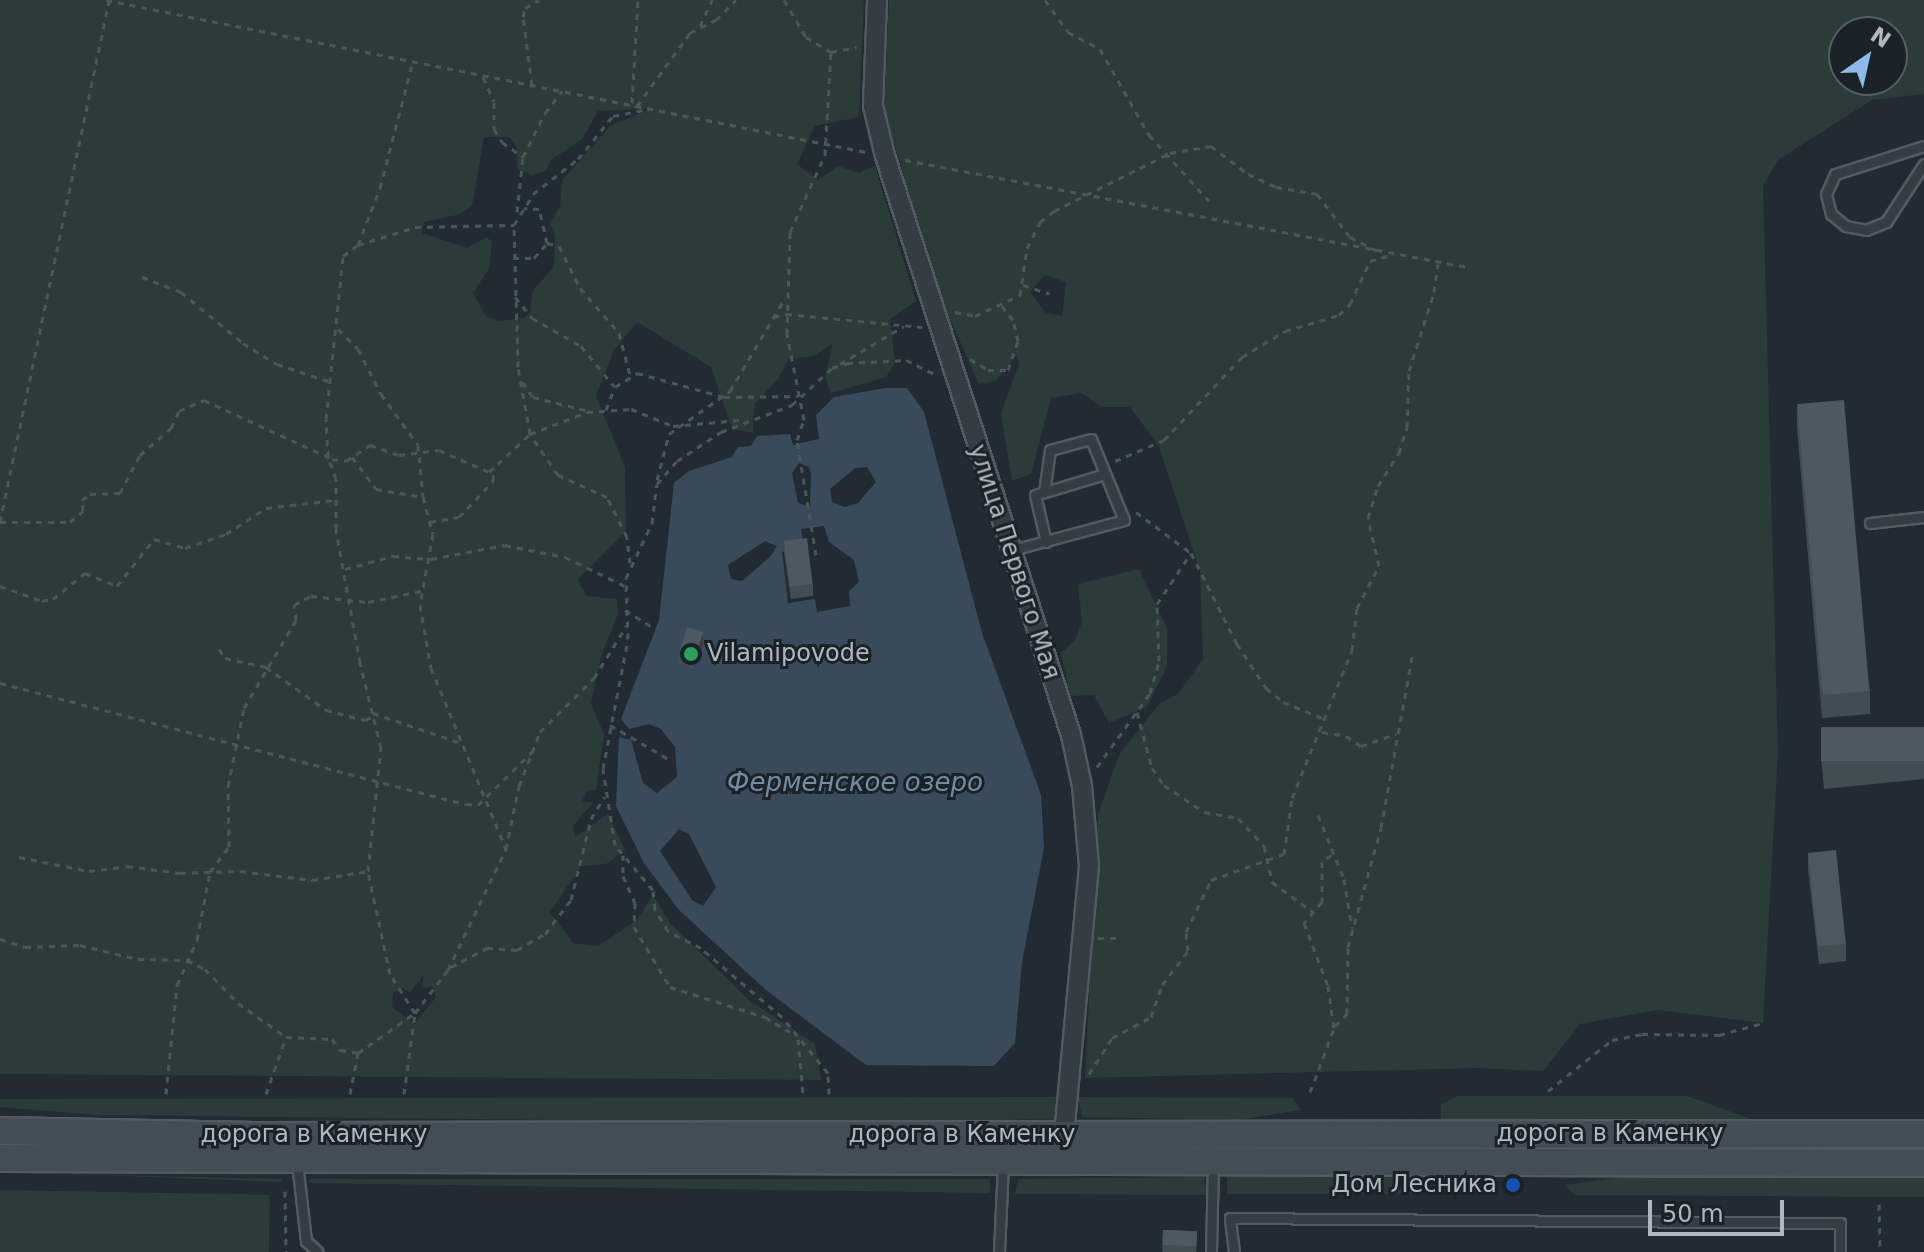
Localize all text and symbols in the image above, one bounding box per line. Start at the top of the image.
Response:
north arrow [1828,16,1908,96]
text: N [1866,22,1895,53]
street label: улица Первого Мая [962,441,1066,683]
place label: Vilamipovode [707,640,870,668]
marker: Vilamipovode [682,645,700,663]
water label: Ферменское озеро [727,767,983,799]
street label: дорога в Каменку [1497,1120,1723,1148]
street label: дорога в Каменку [201,1121,427,1149]
street label: дорога в Каменку [849,1121,1075,1149]
place label: Дом Лесника [1331,1171,1497,1199]
marker: Дом Лесника [1504,1176,1522,1194]
scale bar [1652,1184,1788,1234]
text: 50 m [1662,1200,1724,1228]

